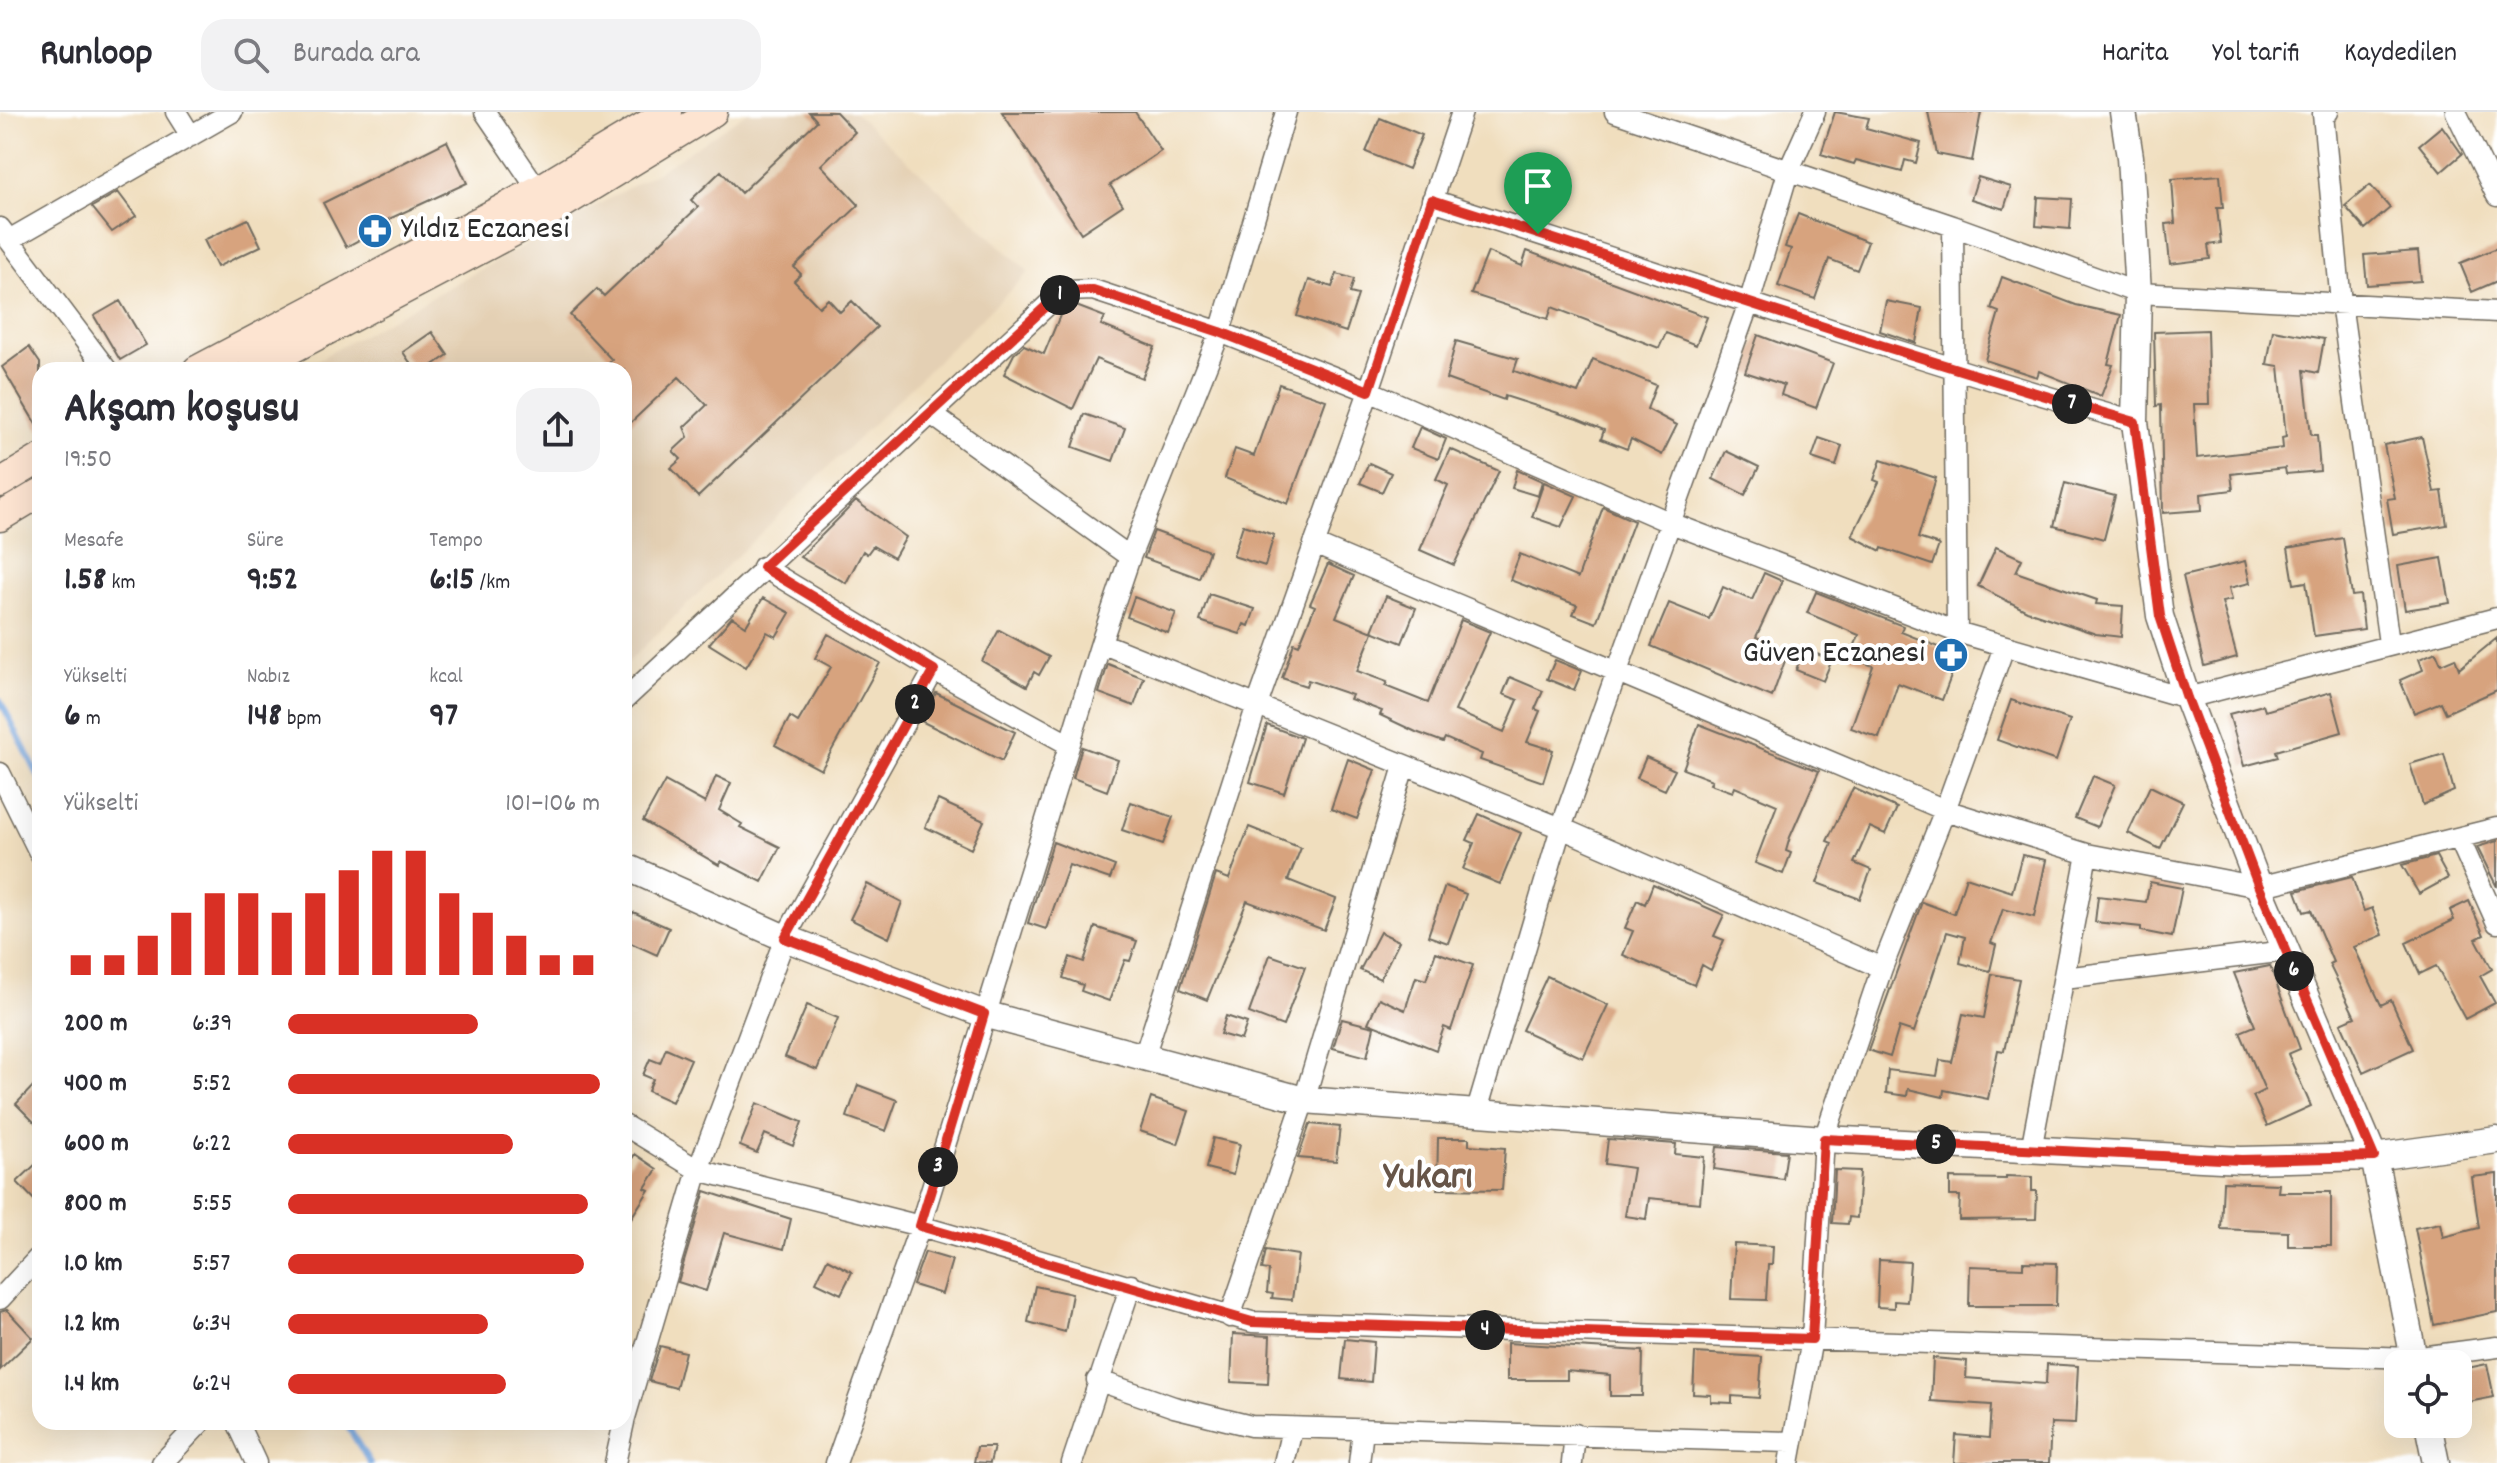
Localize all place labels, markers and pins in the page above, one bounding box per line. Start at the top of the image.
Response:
pin [1504,152,1572,234]
place label: Yıldız Eczanesi [401,208,569,254]
pharmacy icon: Yıldız Eczanesi [356,212,394,250]
pin: 1 [1040,275,1080,315]
pin: 7 [2052,384,2092,424]
place label: Güven Eczanesi [1743,632,1925,678]
pharmacy icon: Güven Eczanesi [1932,636,1970,674]
pin: 2 [895,684,935,724]
pin: 6 [2274,951,2314,991]
pin: 5 [1916,1124,1956,1164]
pin: 3 [918,1147,958,1187]
pin: 4 [1465,1310,1505,1350]

